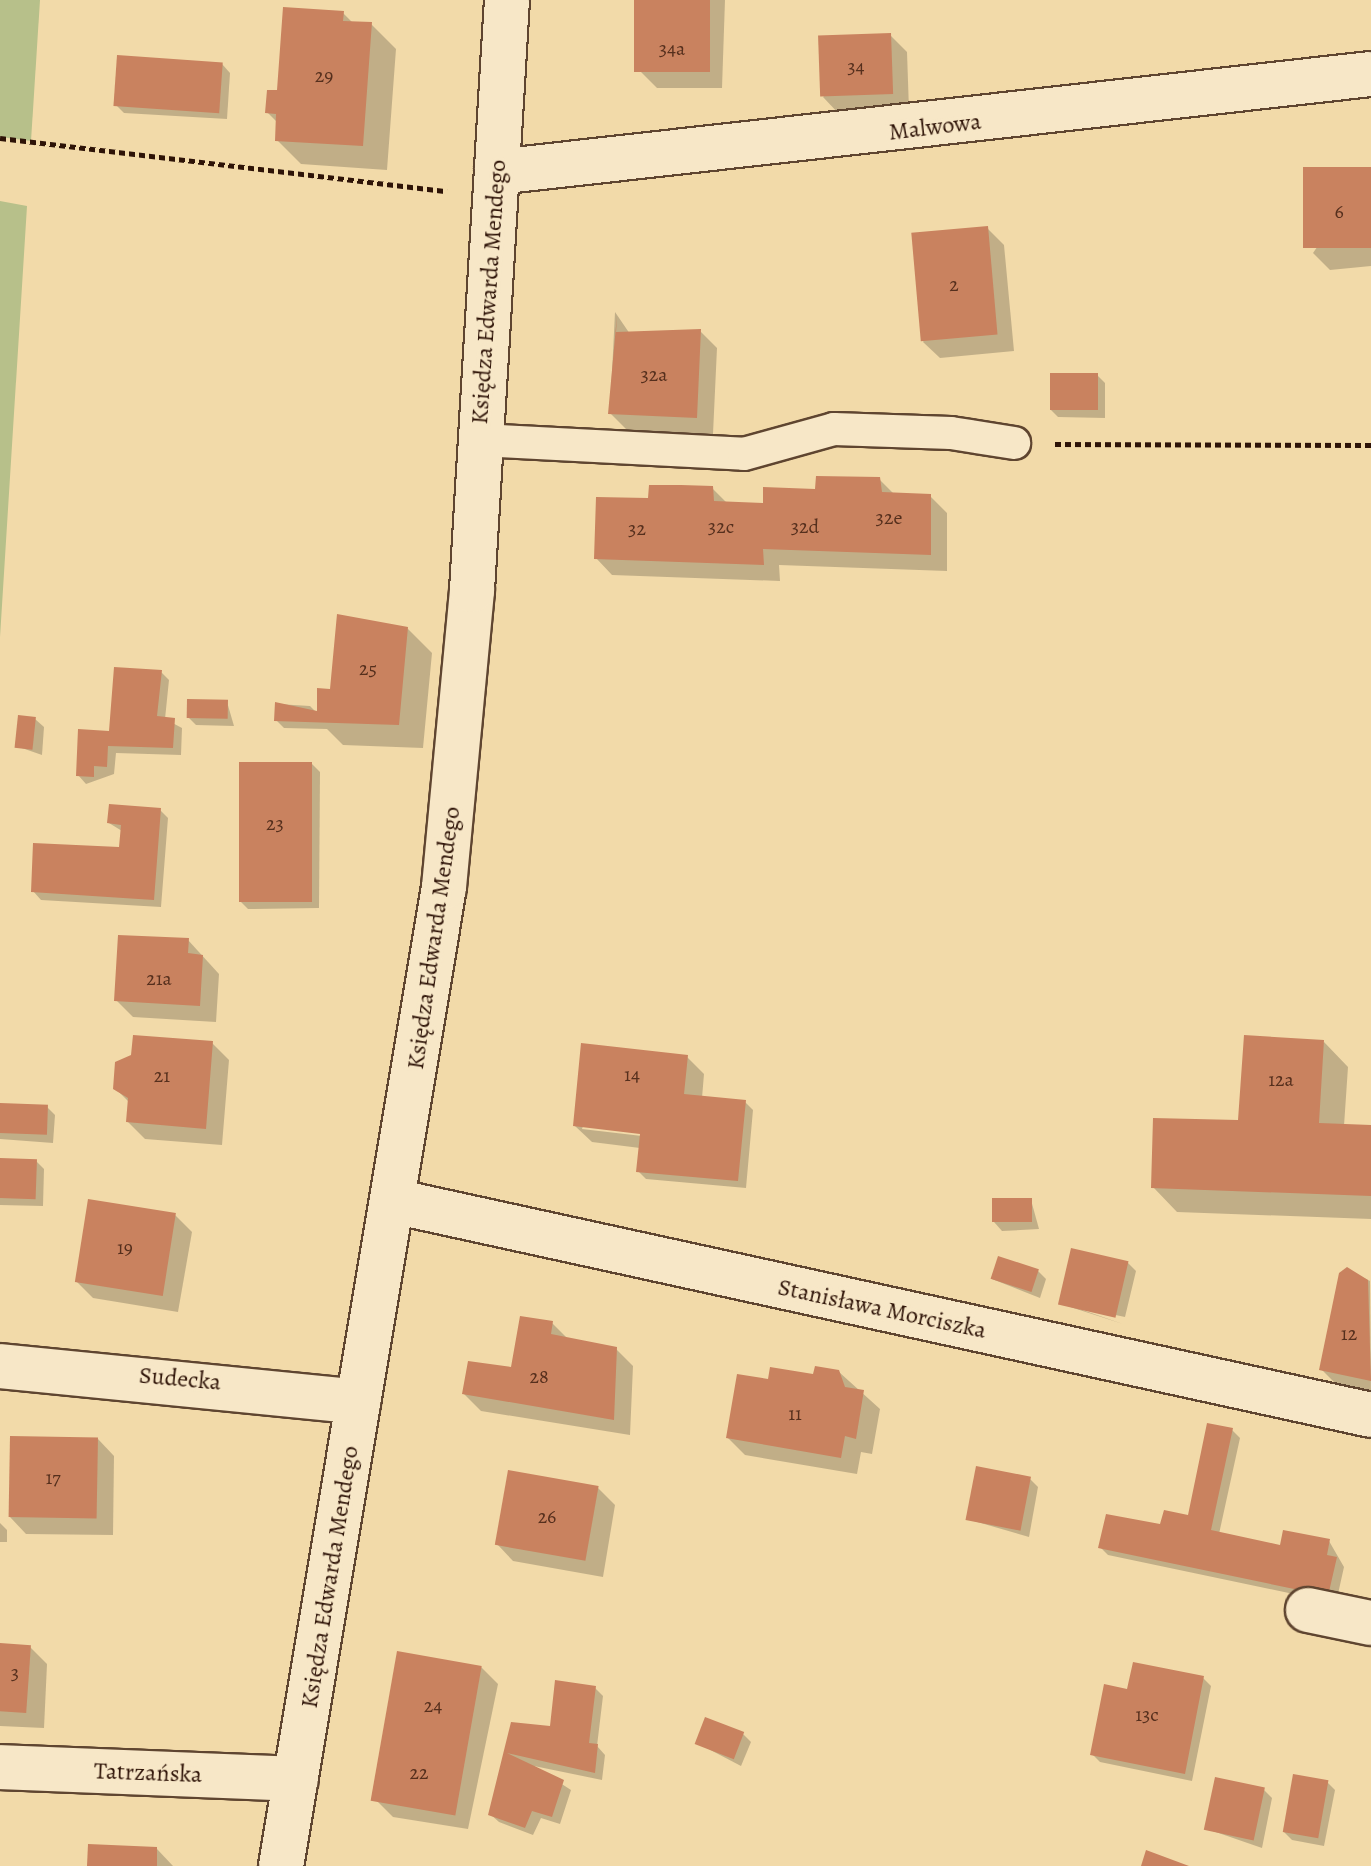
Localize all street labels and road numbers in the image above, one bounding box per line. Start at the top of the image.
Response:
street label: Malwowa [887,107,983,147]
street label: Księdza Edwarda Mendego [465,159,513,425]
street label: Księdza Edwarda Mendego [401,805,467,1071]
street label: Stanisława Morciszka [775,1273,989,1345]
street label: Sudecka [138,1361,222,1397]
street label: Księdza Edwarda Mendego [295,1444,365,1710]
street label: Tatrzańska [93,1757,203,1789]

